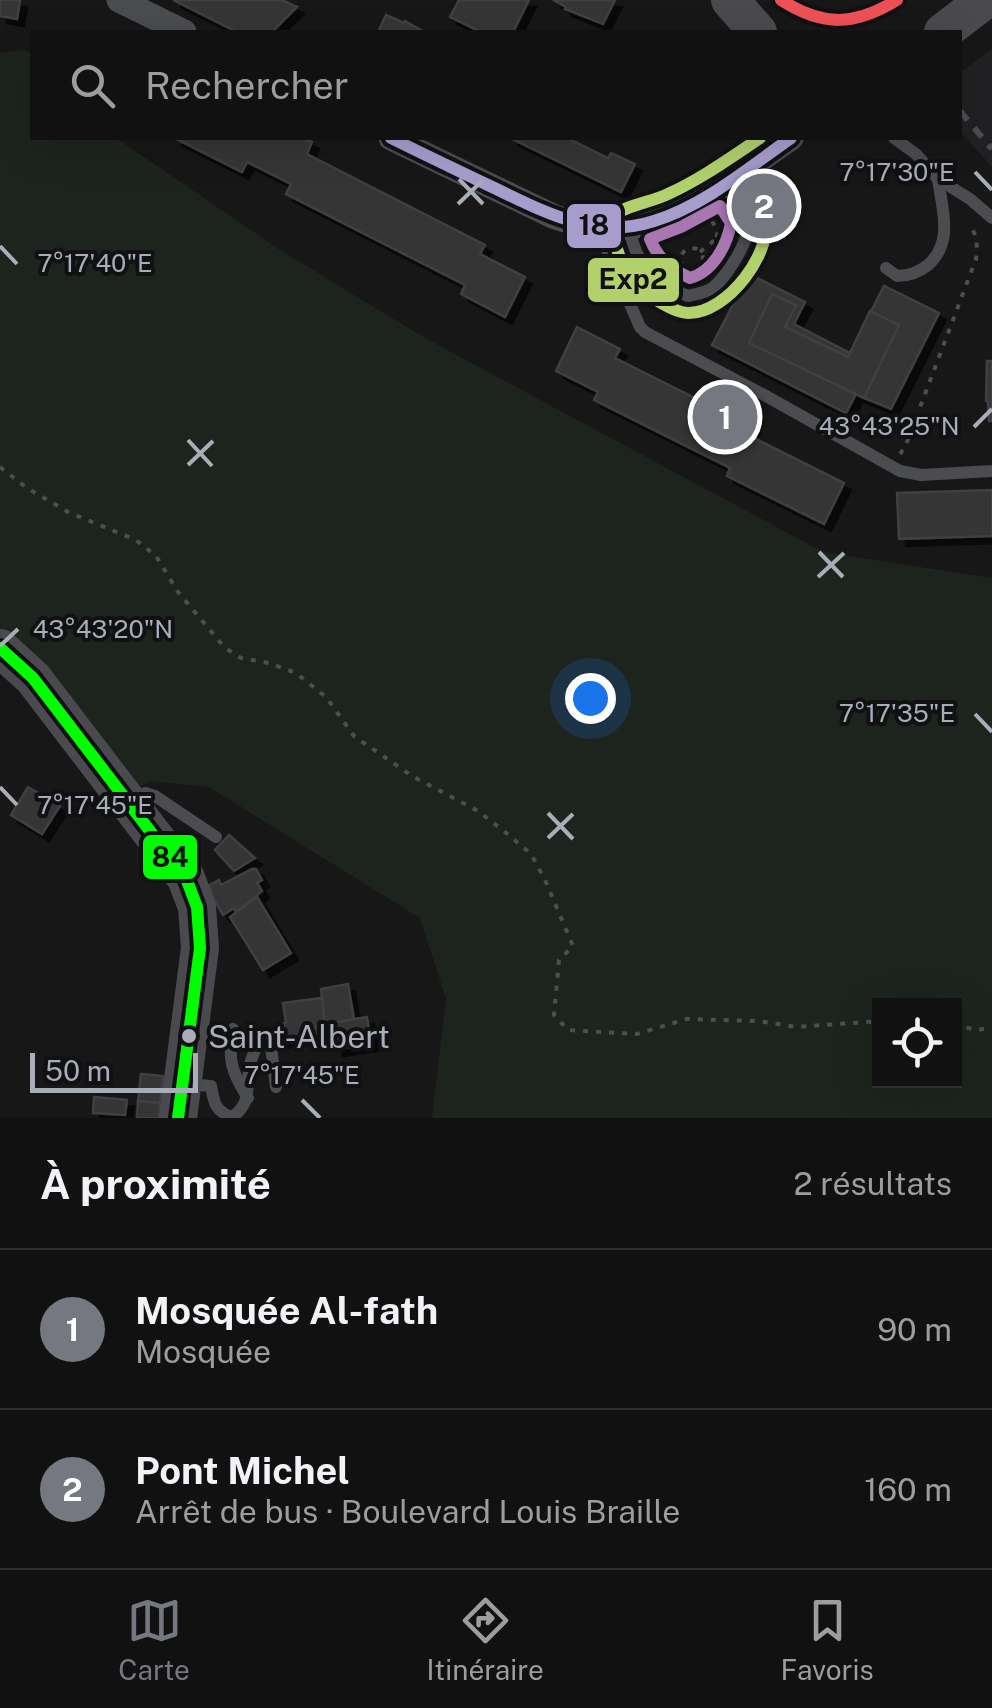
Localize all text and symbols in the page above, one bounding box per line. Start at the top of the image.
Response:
search box [30,30,962,140]
icon: search [65,58,120,113]
text: Rechercher [145,63,349,108]
text: 7°17'30"E [839,157,955,187]
pin: 2 [732,168,796,244]
line badge: 18 [565,202,623,250]
text: 18 [579,208,609,241]
text: 7°17'40"E [37,248,153,278]
line badge: Exp2 [586,256,681,304]
text: Exp2 [599,262,667,295]
pin: 1 [692,380,758,454]
text: 43°43'25"N [818,411,960,441]
text: 43°43'20"N [33,614,173,644]
your location [565,673,616,724]
text: 7°17'35"E [839,698,955,728]
text: 7°17'45"E [37,790,153,820]
line badge: 84 [141,833,199,881]
text: 84 [151,840,189,873]
map controls [872,998,962,1088]
button: locate [872,998,962,1088]
place label: Saint-Albert [208,1018,390,1055]
marker: Saint-Albert [179,1026,199,1046]
scale bar [30,1048,198,1092]
text: 50 m [45,1054,111,1087]
text: 7°17'45"E [244,1060,360,1090]
text: À proximité [40,1159,271,1208]
text: 2 résultats [793,1165,952,1202]
text: Mosquée Al-fath [135,1288,438,1333]
text: 1 [66,1311,79,1348]
text: 90 m [877,1311,952,1348]
text: Mosquée [135,1333,271,1370]
text: Pont Michel [135,1448,350,1493]
text: 2 [62,1471,83,1508]
text: 160 m [864,1471,952,1508]
text: Arrêt de bus · Boulevard Louis Braille [135,1493,680,1530]
tab: Carte [118,1593,190,1686]
tab: Itinéraire [426,1593,544,1686]
tab: Favoris [781,1593,874,1686]

